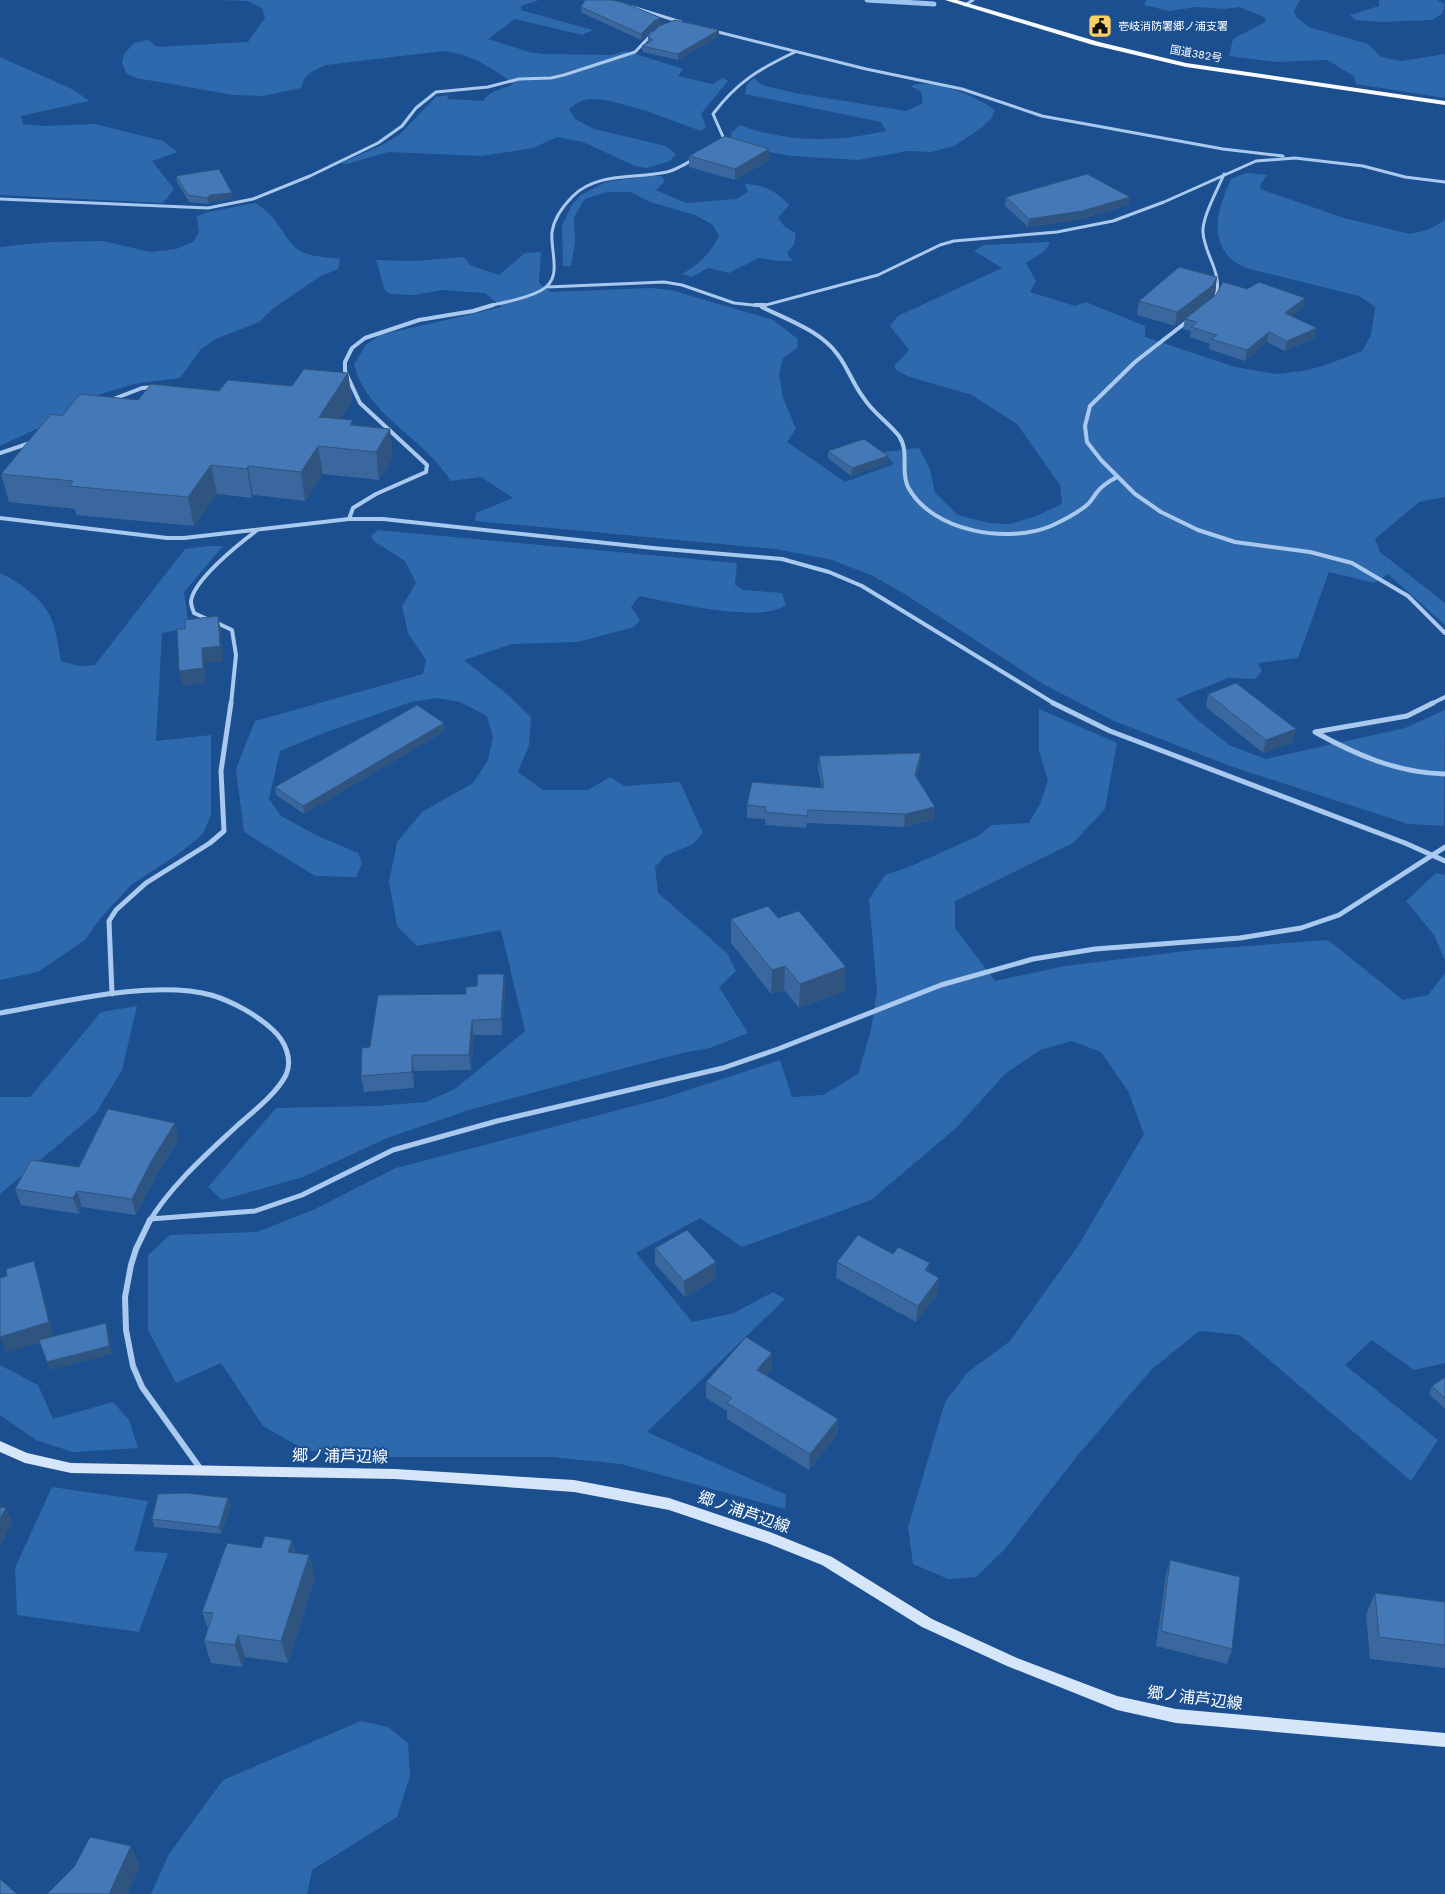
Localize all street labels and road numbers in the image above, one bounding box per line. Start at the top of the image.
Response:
street label: 国道382号 [1169,43,1223,65]
street label: 郷ノ浦芦辺線 [292,1446,388,1466]
street label: 郷ノ浦芦辺線 [696,1487,792,1537]
street label: 郷ノ浦芦辺線 [1146,1683,1244,1713]

